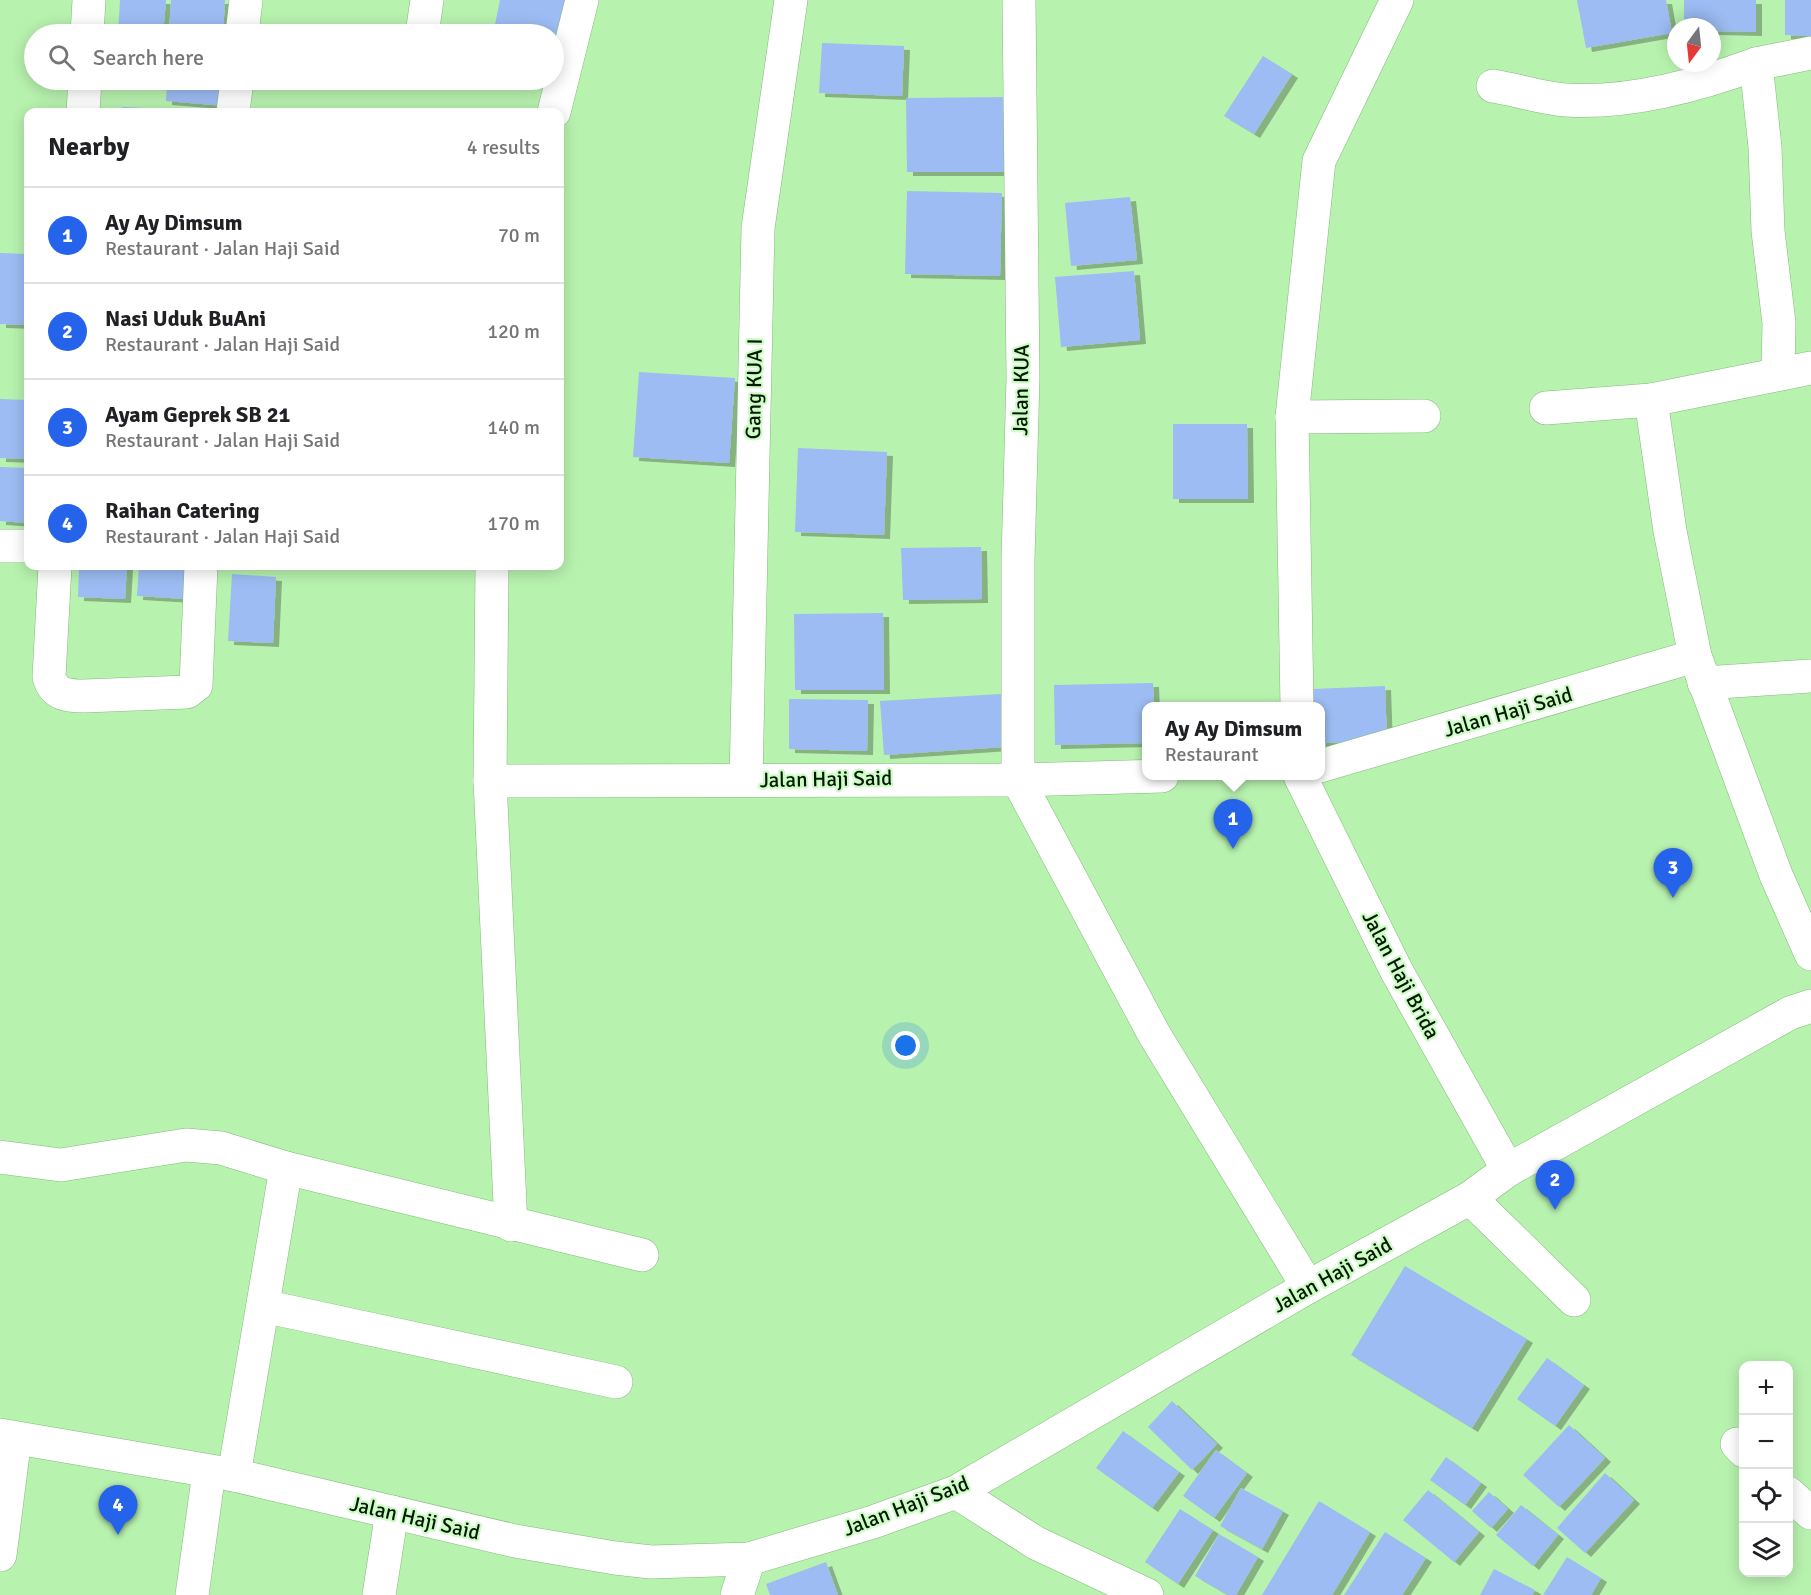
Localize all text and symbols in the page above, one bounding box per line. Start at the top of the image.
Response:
north arrow [1667,18,1721,72]
search box [24,24,564,90]
icon: search [45,41,78,74]
text: Search here [93,44,204,71]
text: Nearby [48,131,129,163]
text: 4 results [467,135,540,160]
text: Ay Ay Dimsum [105,209,243,236]
text: 1 [62,223,73,248]
text: 70 m [498,223,540,248]
text: Restaurant · Jalan Haji Said [105,236,340,261]
text: Nasi Uduk BuAni [105,305,266,332]
text: 2 [62,319,73,344]
text: 120 m [487,319,540,344]
text: Restaurant · Jalan Haji Said [105,332,340,357]
street label: Gang KUA I [740,338,768,440]
street label: Jalan KUA [1007,344,1035,436]
text: Ayam Geprek SB 21 [105,401,290,428]
text: 3 [62,415,73,440]
text: 140 m [487,415,540,440]
text: Restaurant · Jalan Haji Said [105,428,340,453]
text: Raihan Catering [105,497,259,524]
text: 4 [62,511,73,536]
text: 170 m [487,511,540,536]
text: Restaurant · Jalan Haji Said [105,524,340,549]
street label: Jalan Haji Said [1441,681,1575,743]
popup [1142,702,1325,780]
text: Ay Ay Dimsum [1165,715,1302,742]
text: Restaurant [1165,742,1259,767]
street label: Jalan Haji Said [759,765,893,793]
pin: 1 [1214,800,1252,849]
pin: 3 [1654,848,1692,898]
street label: Jalan Haji Brida [1356,906,1446,1044]
your location [891,1031,920,1060]
pin: 2 [1536,1160,1574,1210]
street label: Jalan Haji Said [1268,1231,1396,1319]
map controls [1739,1361,1793,1577]
button: + [1739,1361,1793,1415]
button: − [1739,1415,1793,1469]
button: locate [1739,1469,1793,1523]
street label: Jalan Haji Said [839,1470,973,1542]
pin: 4 [98,1486,138,1535]
street label: Jalan Haji Said [347,1490,483,1546]
button: layers [1739,1523,1793,1577]

